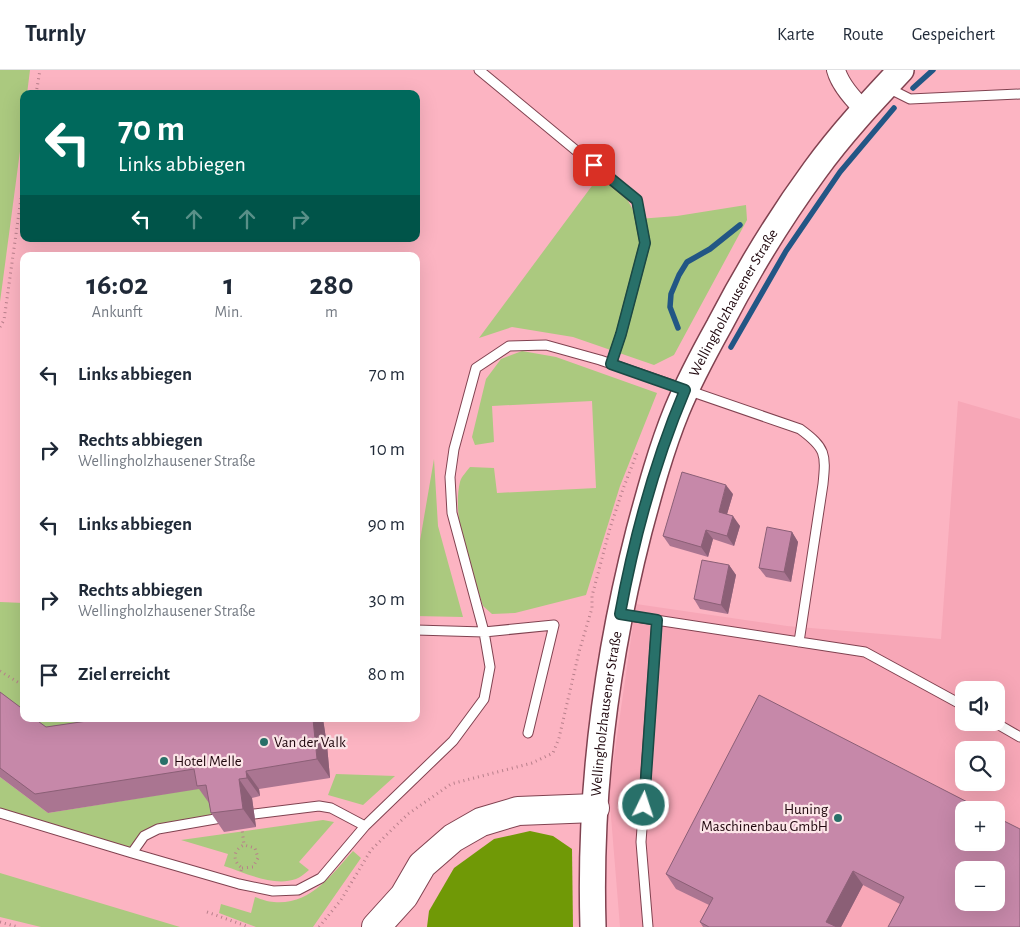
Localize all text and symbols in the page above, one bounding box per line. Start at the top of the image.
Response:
text: Turnly [25,22,86,46]
text: Karte [777,26,814,44]
text: Route [842,26,884,44]
text: Gespeichert [912,26,995,44]
icon: left [35,110,100,175]
text: 70 m [118,112,185,147]
pin [573,144,615,186]
icon: arrive [580,151,608,179]
text: Links abbiegen [118,153,246,175]
icon: left [127,205,155,233]
icon: ahead [180,205,208,233]
icon: ahead [233,205,261,233]
icon: right [286,205,314,233]
street label: Wellingholzhausener Straße [686,226,781,379]
text: 16:02 [86,270,148,300]
text: 1 [223,270,234,300]
text: 280 [309,270,354,300]
text: Ankunft [92,304,143,320]
text: Min. [214,304,243,320]
text: m [325,304,338,320]
icon: left [35,361,63,389]
text: Links abbiegen [78,365,192,384]
text: 70 m [369,365,405,384]
text: Rechts abbiegen [78,431,203,450]
icon: right [35,436,63,464]
text: 10 m [370,440,405,459]
text: Wellingholzhausener Straße [78,453,255,469]
icon: left [35,511,63,539]
text: Links abbiegen [78,515,192,534]
text: 90 m [368,515,405,534]
text: Rechts abbiegen [78,581,203,600]
icon: right [35,586,63,614]
text: 30 m [369,590,405,609]
text: Wellingholzhausener Straße [78,603,255,619]
street label: Wellingholzhausener Straße [589,630,625,797]
icon: arrive [35,661,63,689]
text: Ziel erreicht [78,665,170,684]
text: 80 m [368,665,405,684]
map controls [955,681,1005,911]
button: sound [955,681,1005,731]
place label: Van der Valk [274,735,346,750]
marker: Van der Valk [258,736,270,748]
button: search [955,741,1005,791]
place label: Hotel Melle [174,754,242,769]
marker: Hotel Melle [158,755,170,767]
position arrow [617,778,669,830]
button: + [955,801,1005,851]
place label: Huning Maschinenbau GmbH [701,802,829,834]
marker: Huning Maschinenbau GmbH [832,812,844,824]
button: − [955,861,1005,911]

